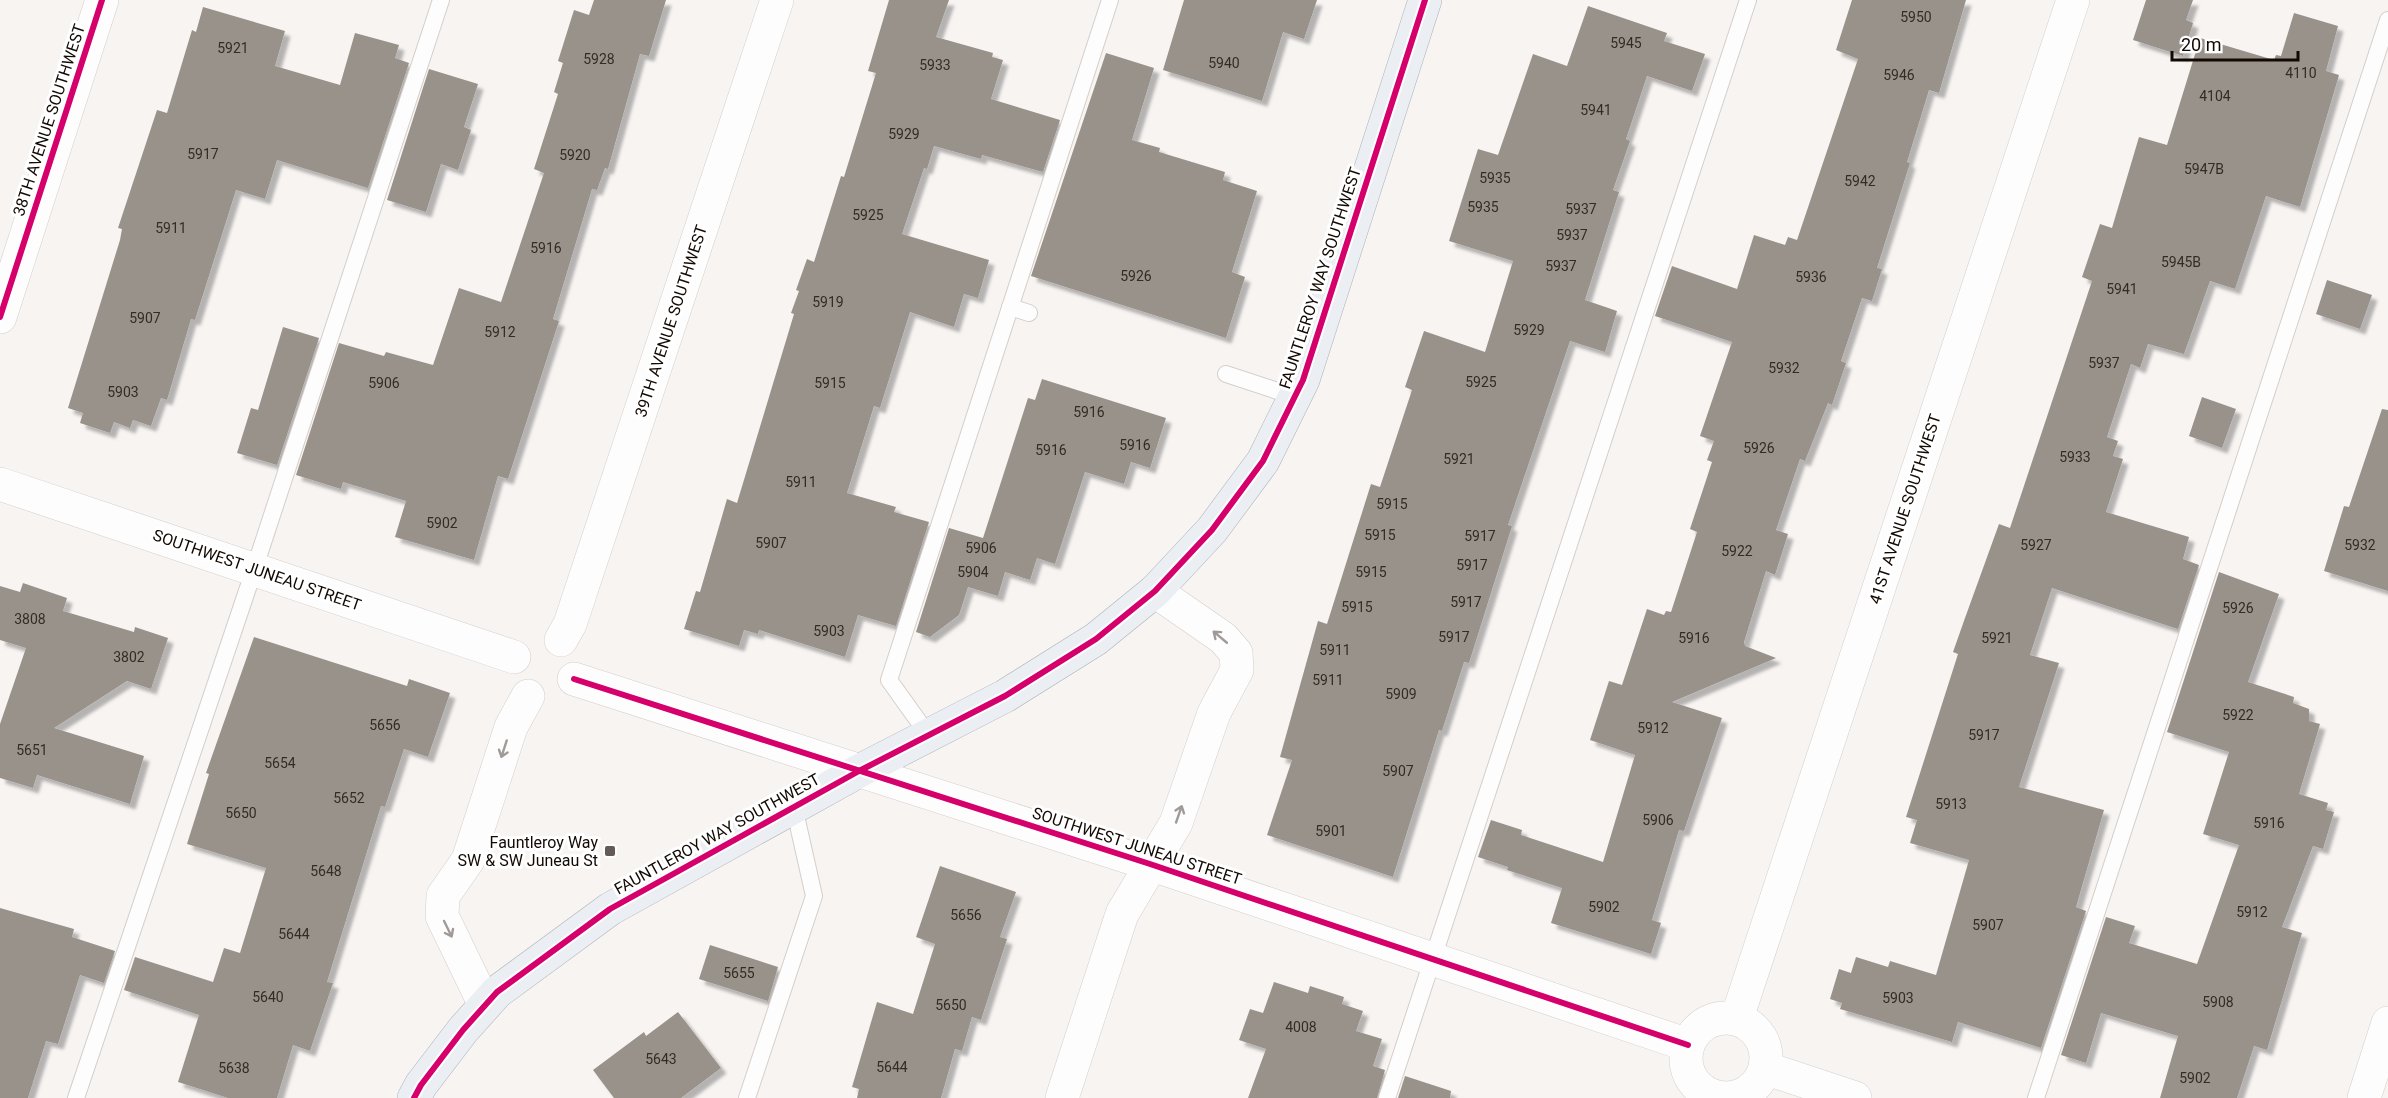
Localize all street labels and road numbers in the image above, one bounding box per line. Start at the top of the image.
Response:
street label: 38TH AVENUE SOUTHWEST [9,21,89,219]
street label: FAUNTLEROY WAY SOUTHWEST [1275,164,1365,391]
street label: 39TH AVENUE SOUTHWEST [631,222,711,420]
street label: 41ST AVENUE SOUTHWEST [1865,411,1945,606]
street label: SOUTHWEST JUNEAU STREET [150,525,364,615]
street label: FAUNTLEROY WAY SOUTHWEST [611,769,823,899]
street label: SOUTHWEST JUNEAU STREET [1030,803,1244,889]

